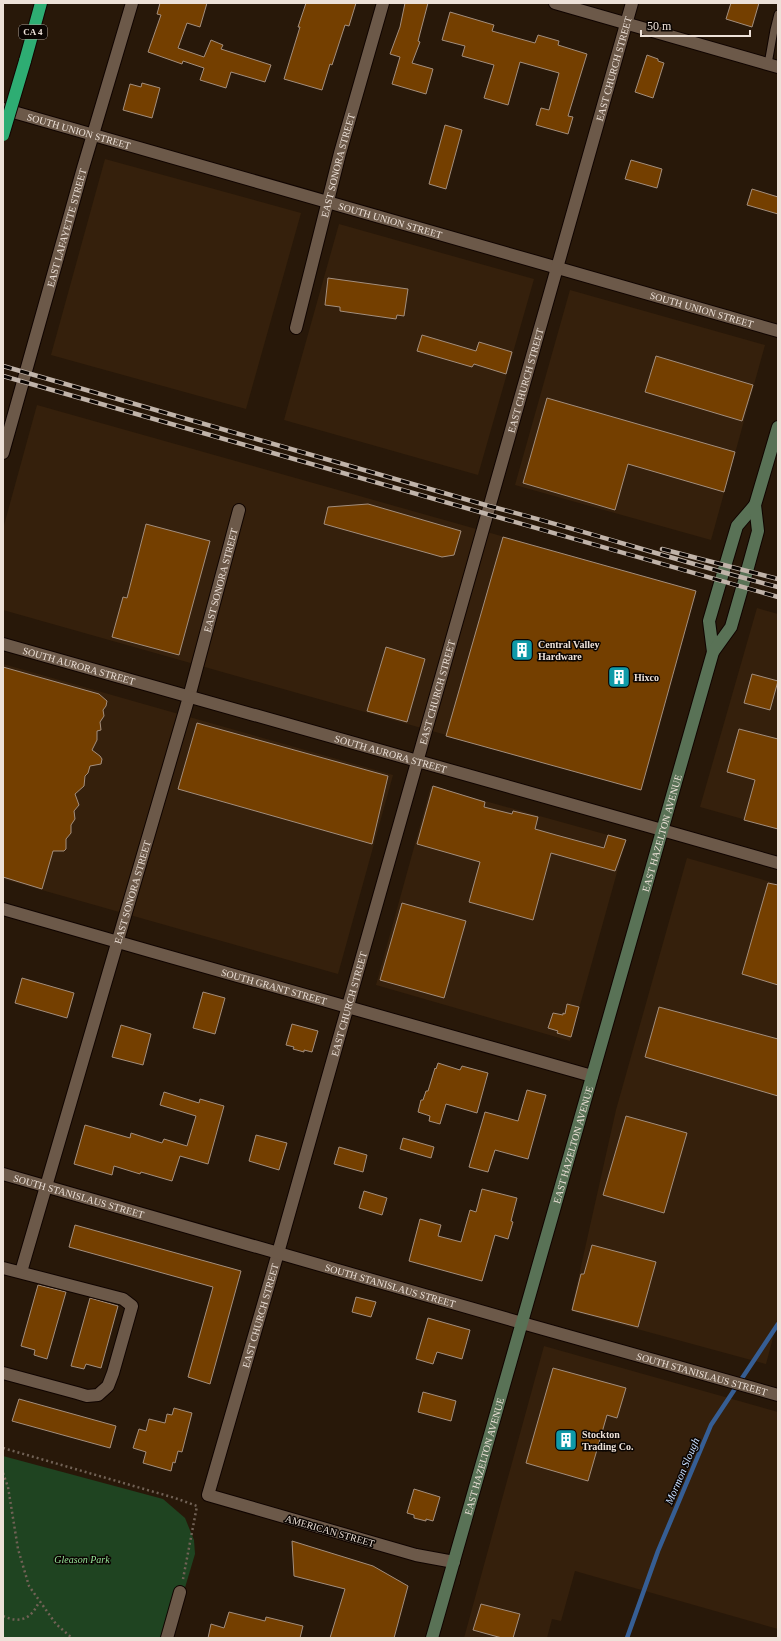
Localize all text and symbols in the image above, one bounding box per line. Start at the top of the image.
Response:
scale bar [641,12,750,38]
street label: EAST CHURCH STREET [593,15,633,122]
text: 50 m [647,19,672,33]
road number: CA 4 [19,25,47,39]
street label: SOUTH UNION STREET [26,111,132,151]
street label: EAST SONORA STREET [319,112,357,218]
street label: EAST LAFAYETTE STREET [44,167,88,288]
street label: SOUTH UNION STREET [337,200,444,240]
street label: SOUTH UNION STREET [649,289,755,329]
street label: EAST CHURCH STREET [505,327,545,434]
street label: EAST SONORA STREET [201,527,239,633]
building icon: Central Valley Hardware [509,637,535,663]
street label: EAST CHURCH STREET [417,639,457,746]
place label: Central Valley Hardware [538,639,599,662]
street label: SOUTH AURORA STREET [22,644,136,687]
building icon: Hixco [606,664,632,690]
place label: Hixco [634,672,659,683]
street label: SOUTH AURORA STREET [333,732,448,775]
street label: EAST HAZELTON AVENUE [639,773,683,893]
street label: EAST SONORA STREET [112,839,152,945]
street label: EAST CHURCH STREET [329,950,369,1057]
street label: SOUTH GRANT STREET [220,966,328,1006]
street label: EAST HAZELTON AVENUE [551,1085,595,1205]
street label: SOUTH STANISLAUS STREET [12,1172,146,1220]
street label: SOUTH STANISLAUS STREET [324,1261,457,1309]
street label: EAST CHURCH STREET [240,1262,280,1369]
street label: SOUTH STANISLAUS STREET [635,1350,769,1397]
street label: EAST HAZELTON AVENUE [462,1396,506,1516]
building icon: Stockton Trading Co. [553,1427,579,1453]
place label: Stockton Trading Co. [582,1429,634,1452]
water label: Mormon Slough [662,1435,702,1507]
street label: AMERICAN STREET [284,1513,376,1549]
park label: Gleason Park [54,1554,110,1565]

